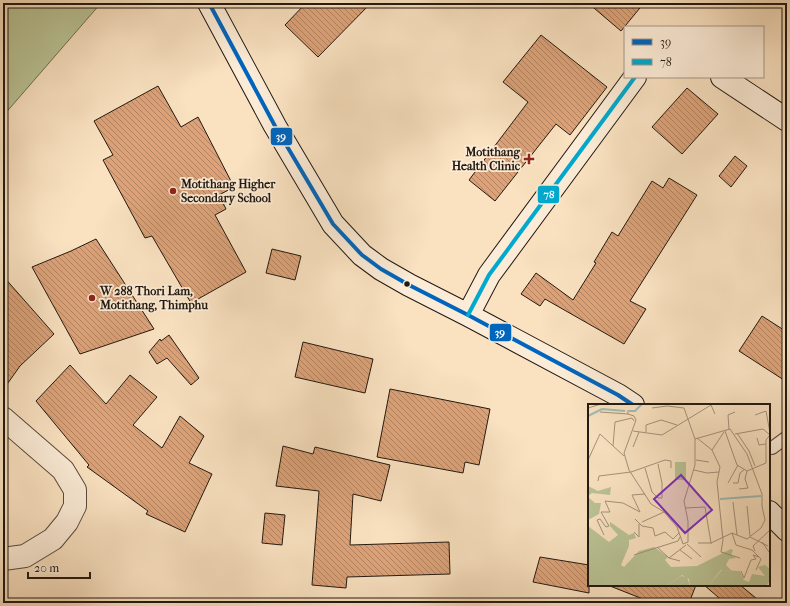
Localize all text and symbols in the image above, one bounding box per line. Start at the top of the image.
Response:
legend [624,26,764,78]
text: 39 [660,35,671,49]
text: 78 [660,55,672,69]
line badge: 39 [270,127,293,146]
text: 39 [276,130,286,143]
place label: Motithang Health Clinic [452,145,521,173]
marker: Motithang Health Clinic [523,153,535,165]
place label: Motithang Higher Secondary School [180,177,276,206]
line badge: 78 [537,185,560,204]
marker: Motithang Higher Secondary School [168,186,178,196]
text: 78 [543,188,555,201]
unlabelled marker [402,279,412,289]
place label: W 288 Thori Lam, Motithang, Thimphu [99,284,208,313]
marker: W 288 Thori Lam, Motithang, Thimphu [87,293,97,303]
line badge: 39 [489,323,512,342]
text: 39 [495,326,505,339]
inset map [588,404,770,586]
scale bar [28,554,90,580]
text: 20 m [34,561,59,575]

